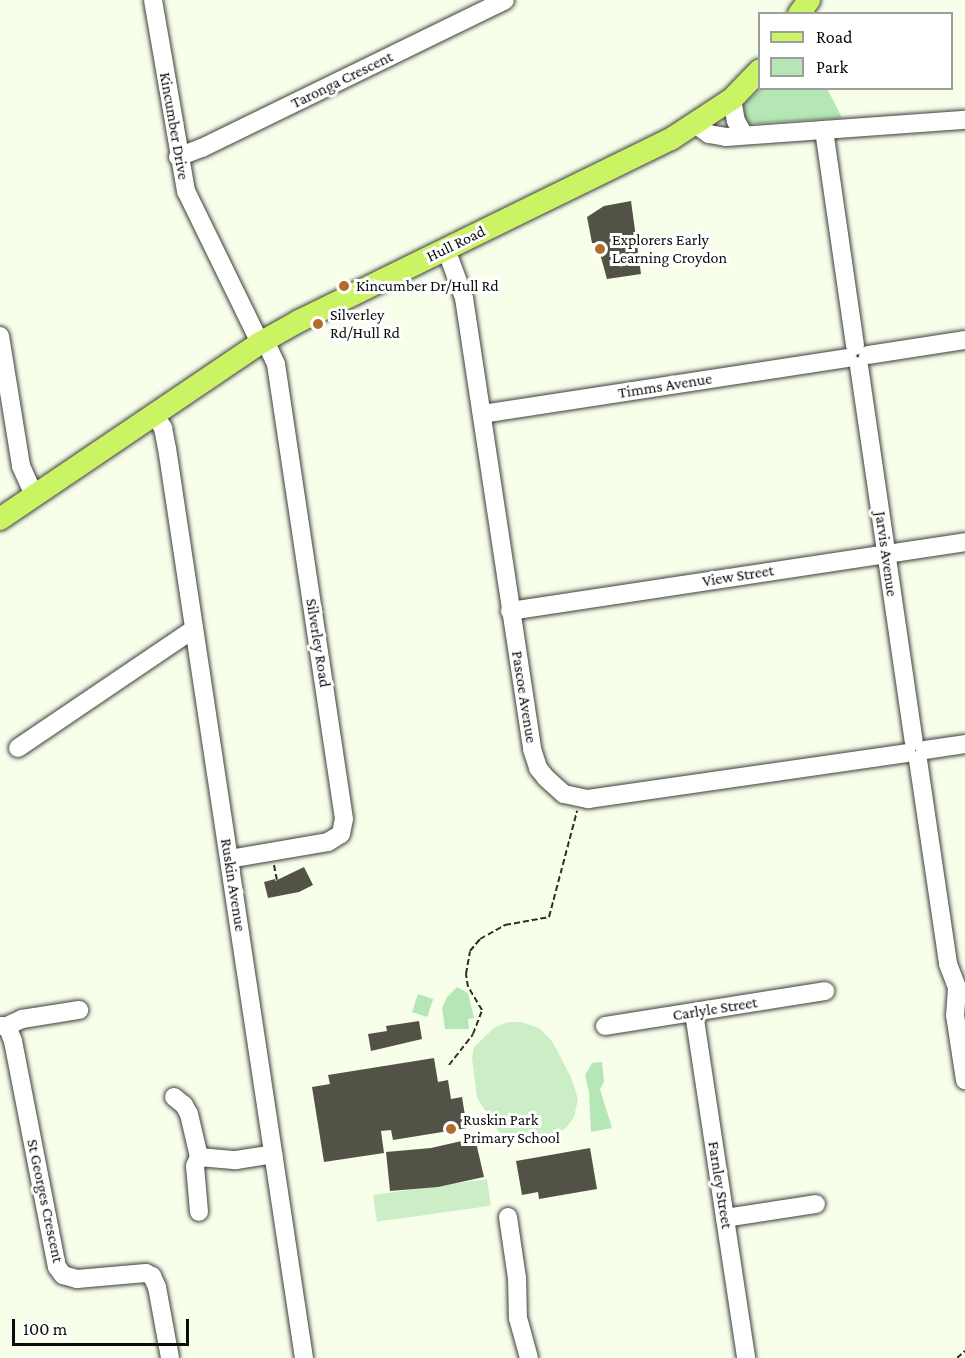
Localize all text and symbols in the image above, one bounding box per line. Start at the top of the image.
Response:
legend [758,12,953,90]
text: Road [816,27,853,47]
street label: Taronga Crescent [288,47,396,113]
text: Park [816,57,848,77]
street label: Kincumber Drive [155,71,193,181]
street label: Hull Road [424,222,488,266]
place label: Explorers Early Learning Croydon [612,230,727,268]
marker: Explorers Early Learning Croydon [593,242,607,256]
place label: Kincumber Dr/Hull Rd [356,276,499,296]
marker: Kincumber Dr/Hull Rd [337,279,351,293]
place label: Silverley Rd/Hull Rd [330,305,400,343]
marker: Silverley Rd/Hull Rd [311,317,325,331]
street label: Timms Avenue [617,369,713,403]
street label: Jarvis Avenue [871,510,901,598]
street label: View Street [701,561,775,591]
street label: Silverley Road [301,597,335,689]
street label: Pascoe Avenue [507,650,541,744]
street label: Ruskin Avenue [216,837,250,933]
street label: Carlyle Street [671,993,759,1025]
place label: Ruskin Park Primary School [463,1110,560,1148]
marker: Ruskin Park Primary School [444,1122,458,1136]
street label: St Georges Crescent [23,1137,67,1265]
street label: Farnley Street [704,1140,736,1230]
scale bar [15,1307,192,1345]
text: 100 m [23,1319,67,1339]

